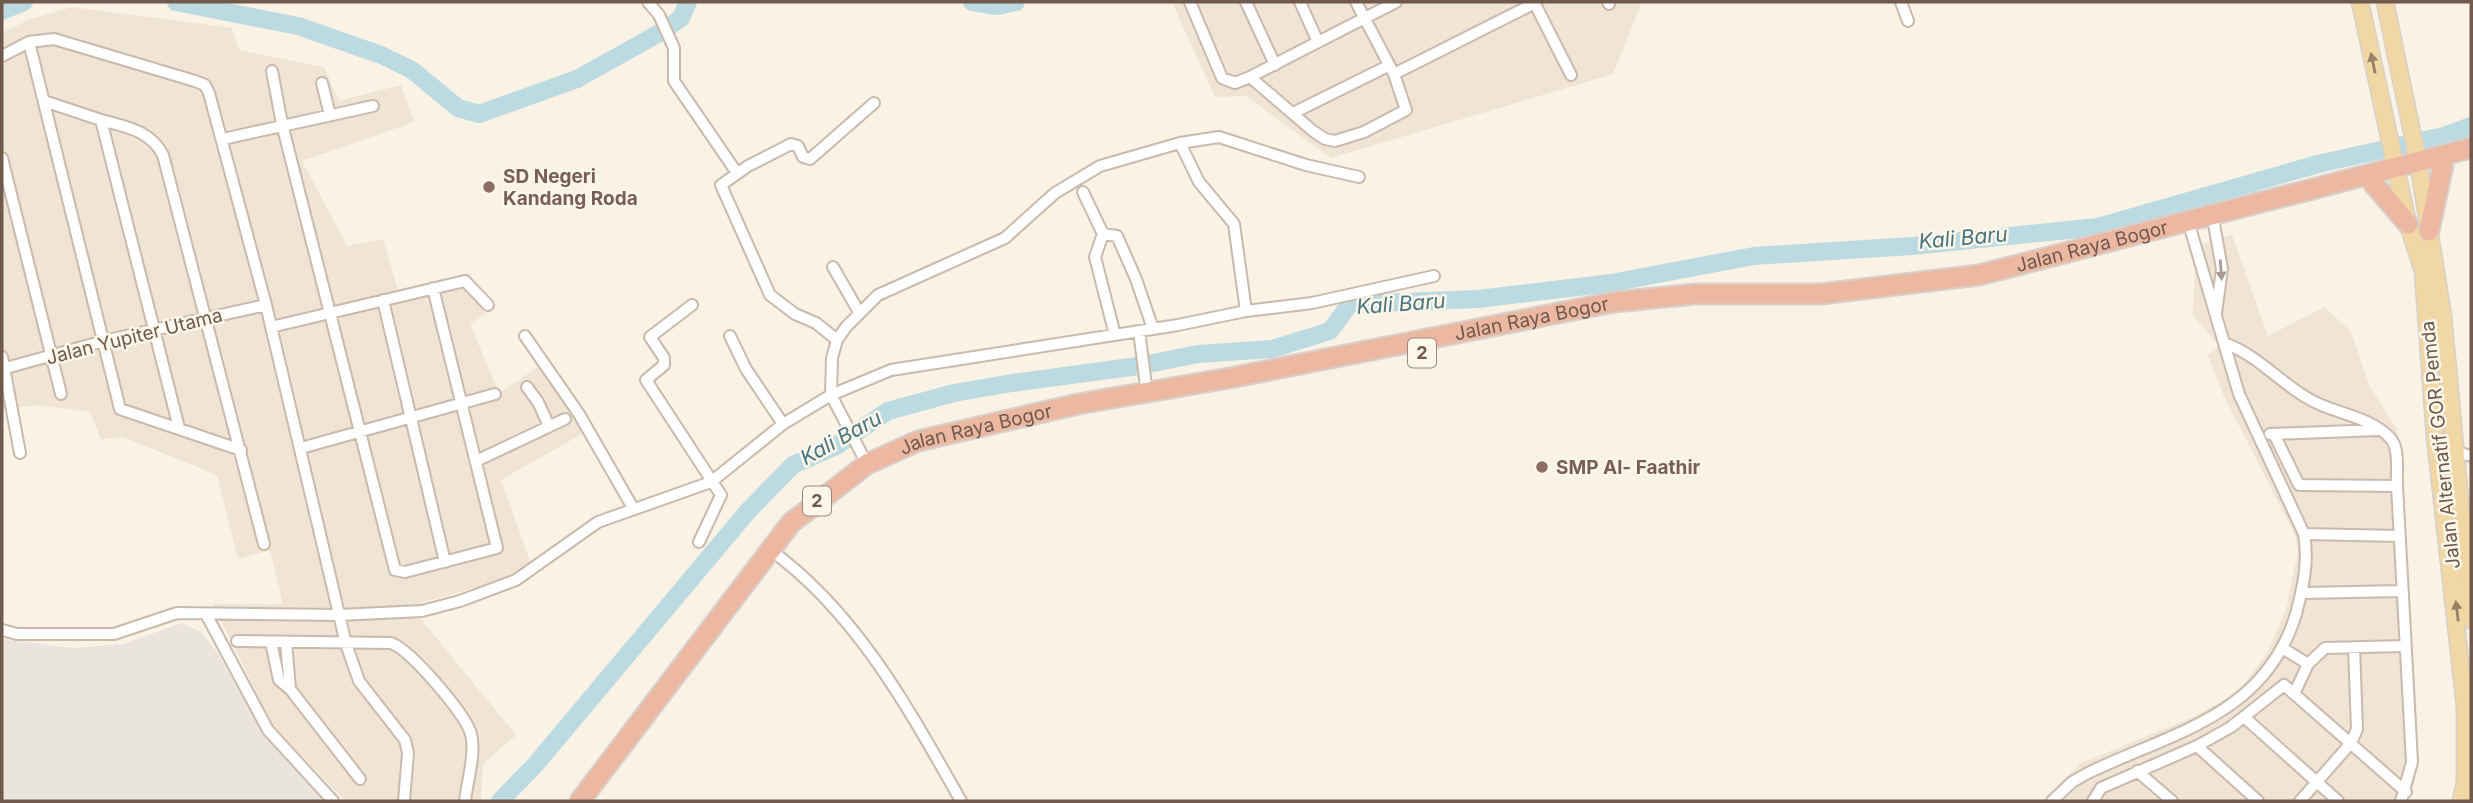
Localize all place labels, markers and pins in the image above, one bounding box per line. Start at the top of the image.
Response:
place label: SD Negeri Kandang Roda [503,165,638,210]
marker: SD Negeri Kandang Roda [481,179,497,195]
place label: SMP Al- Faathir [1556,456,1701,479]
marker: SMP Al- Faathir [1534,459,1550,475]

